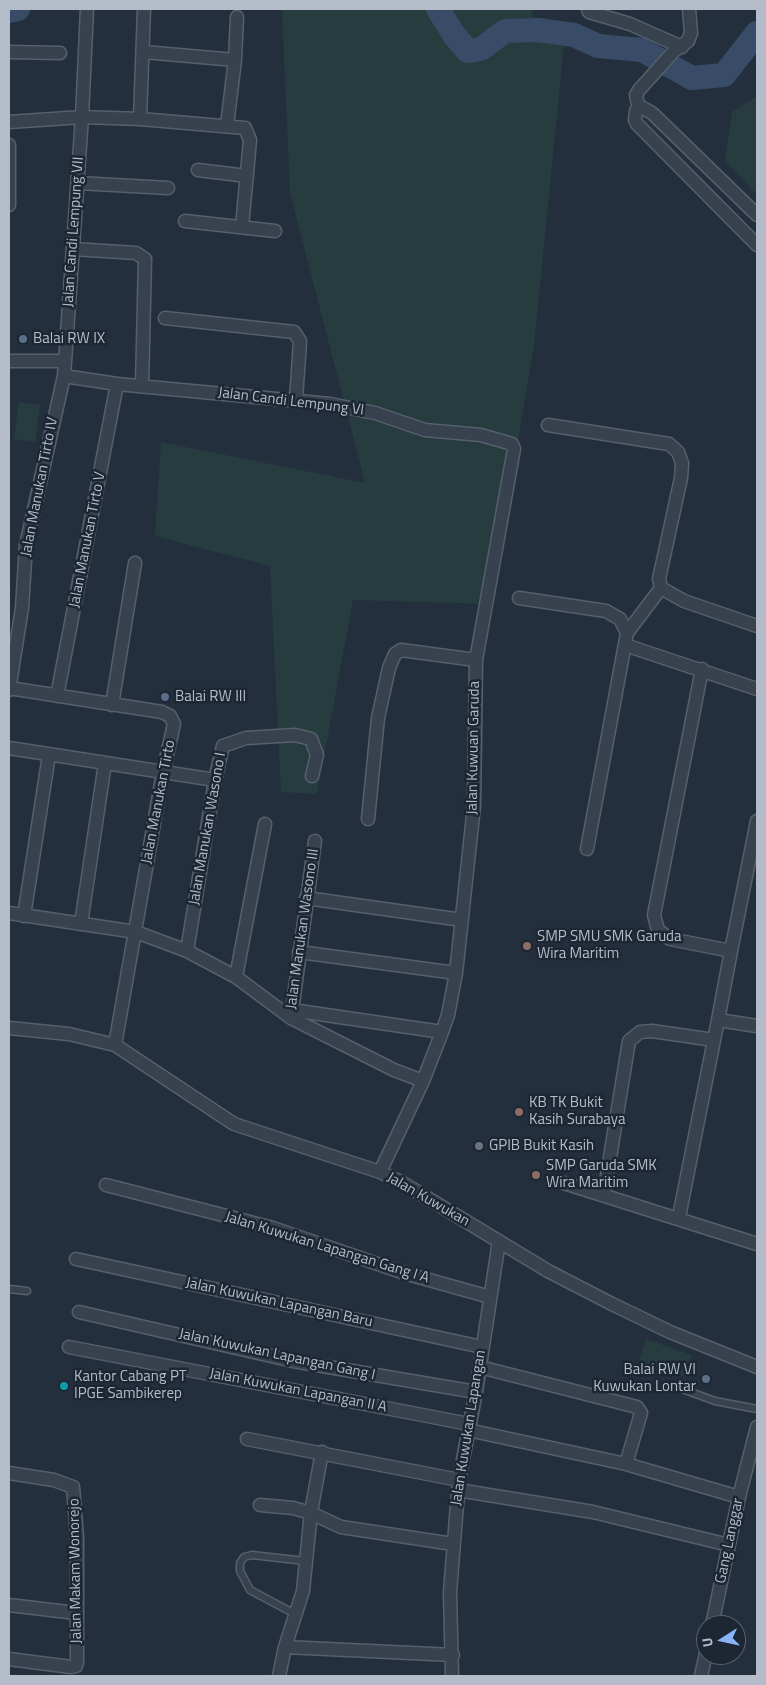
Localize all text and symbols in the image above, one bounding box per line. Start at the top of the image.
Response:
street label: Jalan Candi Lempung VII [60,156,88,308]
place label: Balai RW IX [33,330,105,348]
marker: Balai RW IX [17,333,29,345]
street label: Jalan Candi Lempung VI [217,384,365,420]
street label: Jalan Manukan Tirto IV [18,416,62,558]
street label: Jalan Manukan Tirto V [66,471,110,609]
street label: Jalan Kuwuan Garuda [464,681,484,815]
place label: Balai RW III [175,688,246,706]
marker: Balai RW III [159,691,171,703]
street label: Jalan Manukan Tirto [138,738,180,866]
street label: Jalan Manukan Wasono I [186,751,230,907]
street label: Jalan Manukan Wasono III [283,847,323,1011]
place label: SMP SMU SMK Garuda Wira Maritim [537,928,682,963]
marker: SMP SMU SMK Garuda Wira Maritim [521,940,533,952]
place label: KB TK Bukit Kasih Surabaya [529,1094,625,1129]
marker: KB TK Bukit Kasih Surabaya [513,1106,525,1118]
place label: GPIB Bukit Kasih [489,1137,594,1155]
marker: GPIB Bukit Kasih [473,1140,485,1152]
place label: SMP Garuda SMK Wira Maritim [546,1157,657,1192]
street label: Jalan Kuwukan [383,1169,473,1231]
marker: SMP Garuda SMK Wira Maritim [530,1169,542,1181]
street label: Jalan Kuwukan Lapangan Gang I A [223,1208,431,1288]
street label: Jalan Kuwukan Lapangan Baru [184,1274,374,1332]
street label: Jalan Kuwukan Lapangan Gang I [177,1325,377,1385]
street label: Jalan Kuwukan Lapangan [448,1349,490,1507]
place label: Balai RW VI Kuwukan Lontar [593,1361,696,1396]
street label: Jalan Kuwukan Lapangan II A [208,1365,388,1417]
place label: Kantor Cabang PT IPGE Sambikerep [74,1368,187,1403]
marker: Balai RW VI Kuwukan Lontar [700,1373,712,1385]
marker: Kantor Cabang PT IPGE Sambikerep [58,1380,70,1392]
street label: Gang Langgar [712,1497,748,1585]
street label: Jalan Makam Wonorejo [66,1498,86,1644]
north arrow [696,1615,746,1665]
text: U [696,1636,718,1649]

